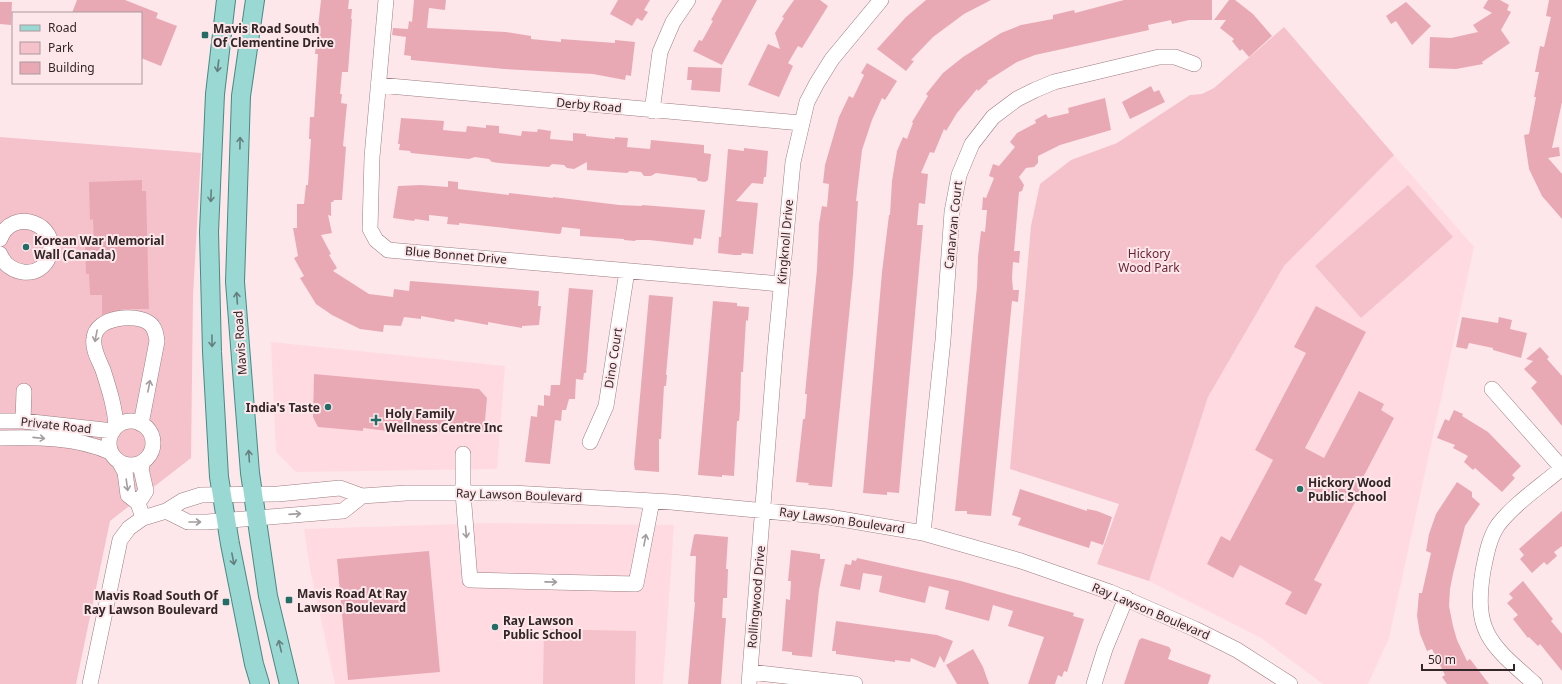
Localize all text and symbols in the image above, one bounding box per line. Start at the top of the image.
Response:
legend [12,12,142,84]
text: Road [48,19,77,36]
place label: Mavis Road South Of Clementine Drive [213,20,334,51]
marker: Mavis Road South Of Clementine Drive [200,30,210,40]
text: Park [48,39,74,56]
text: Building [48,59,95,76]
one-way arrow [214,60,222,73]
street label: Derby Road [556,94,622,116]
one-way arrow [237,137,244,150]
street label: Canarvan Court [940,180,966,270]
one-way arrow [207,189,214,202]
street label: Kingknoll Drive [773,199,797,285]
place label: Korean War Memorial Wall (Canada) [34,232,164,263]
marker: Korean War Memorial Wall (Canada) [21,242,31,252]
street label: Blue Bonnet Drive [404,242,508,268]
park label: Hickory Wood Park [1118,245,1180,276]
one-way arrow [233,292,240,305]
street label: Mavis Road [229,310,251,376]
street label: Dino Court [600,326,626,390]
one-way arrow [91,329,99,342]
one-way arrow [208,334,216,347]
one-way arrow [145,380,153,393]
place label: India's Taste [246,399,320,416]
marker: India's Taste [323,402,333,412]
place label: Holy Family Wellness Centre Inc [385,405,503,436]
street label: Private Road [20,413,92,437]
marker: Holy Family Wellness Centre Inc [370,414,382,426]
one-way arrow [32,435,45,442]
one-way arrow [245,450,252,463]
place label: Hickory Wood Public School [1308,474,1391,505]
one-way arrow [123,478,131,491]
street label: Ray Lawson Boulevard [456,484,582,506]
marker: Hickory Wood Public School [1295,484,1305,494]
street label: Ray Lawson Boulevard [778,503,906,537]
one-way arrow [288,511,301,518]
one-way arrow [188,518,201,526]
one-way arrow [462,525,469,538]
one-way arrow [641,534,649,547]
street label: Rollingwood Drive [743,545,769,649]
one-way arrow [230,552,238,565]
one-way arrow [544,578,557,586]
street label: Ray Lawson Boulevard [1089,578,1213,644]
place label: Mavis Road At Ray Lawson Boulevard [297,585,407,616]
place label: Mavis Road South Of Ray Lawson Boulevard [84,587,219,618]
marker: Mavis Road At Ray Lawson Boulevard [284,595,294,605]
marker: Mavis Road South Of Ray Lawson Boulevard [221,597,231,607]
place label: Ray Lawson Public School [503,612,582,643]
marker: Ray Lawson Public School [490,622,500,632]
one-way arrow [275,640,283,653]
scale bar [1422,646,1514,672]
text: 50 m [1428,651,1456,668]

